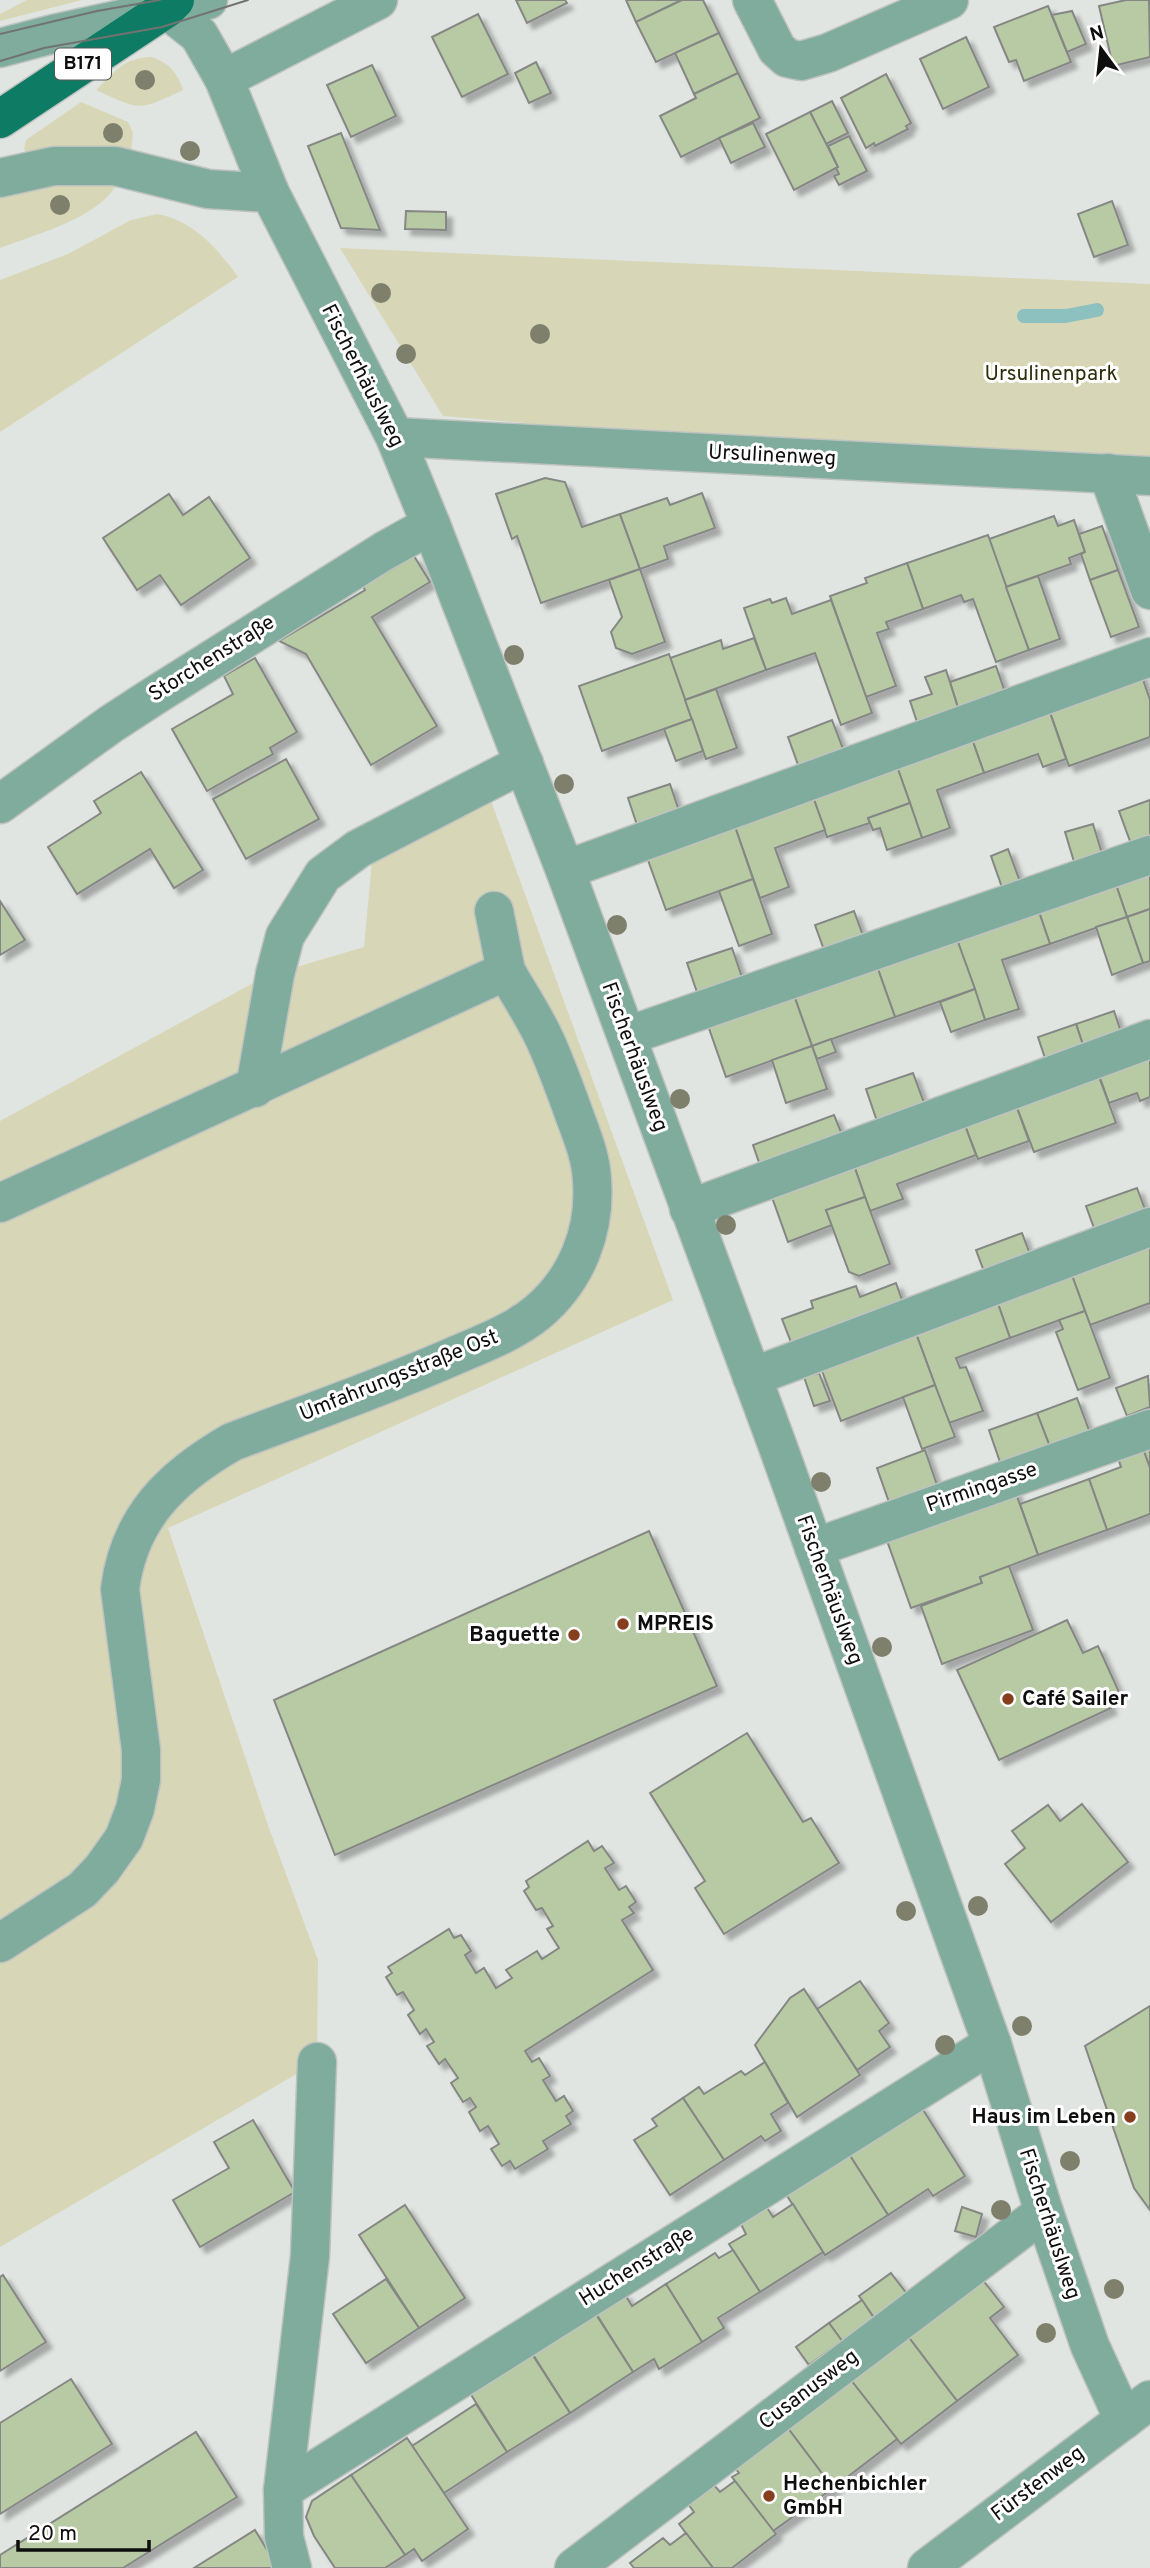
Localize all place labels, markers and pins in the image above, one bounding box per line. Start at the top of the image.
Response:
place label: MPREIS [637,1611,714,1638]
marker: MPREIS [615,1616,631,1632]
place label: Baguette [469,1622,560,1649]
marker: Baguette [566,1627,582,1643]
place label: Café Sailer [1022,1686,1129,1713]
marker: Café Sailer [1000,1691,1016,1707]
place label: Haus im Leben [971,2104,1116,2131]
marker: Haus im Leben [1122,2109,1138,2125]
place label: Hechenbichler GmbH [783,2471,927,2522]
marker: Hechenbichler GmbH [761,2488,777,2504]

